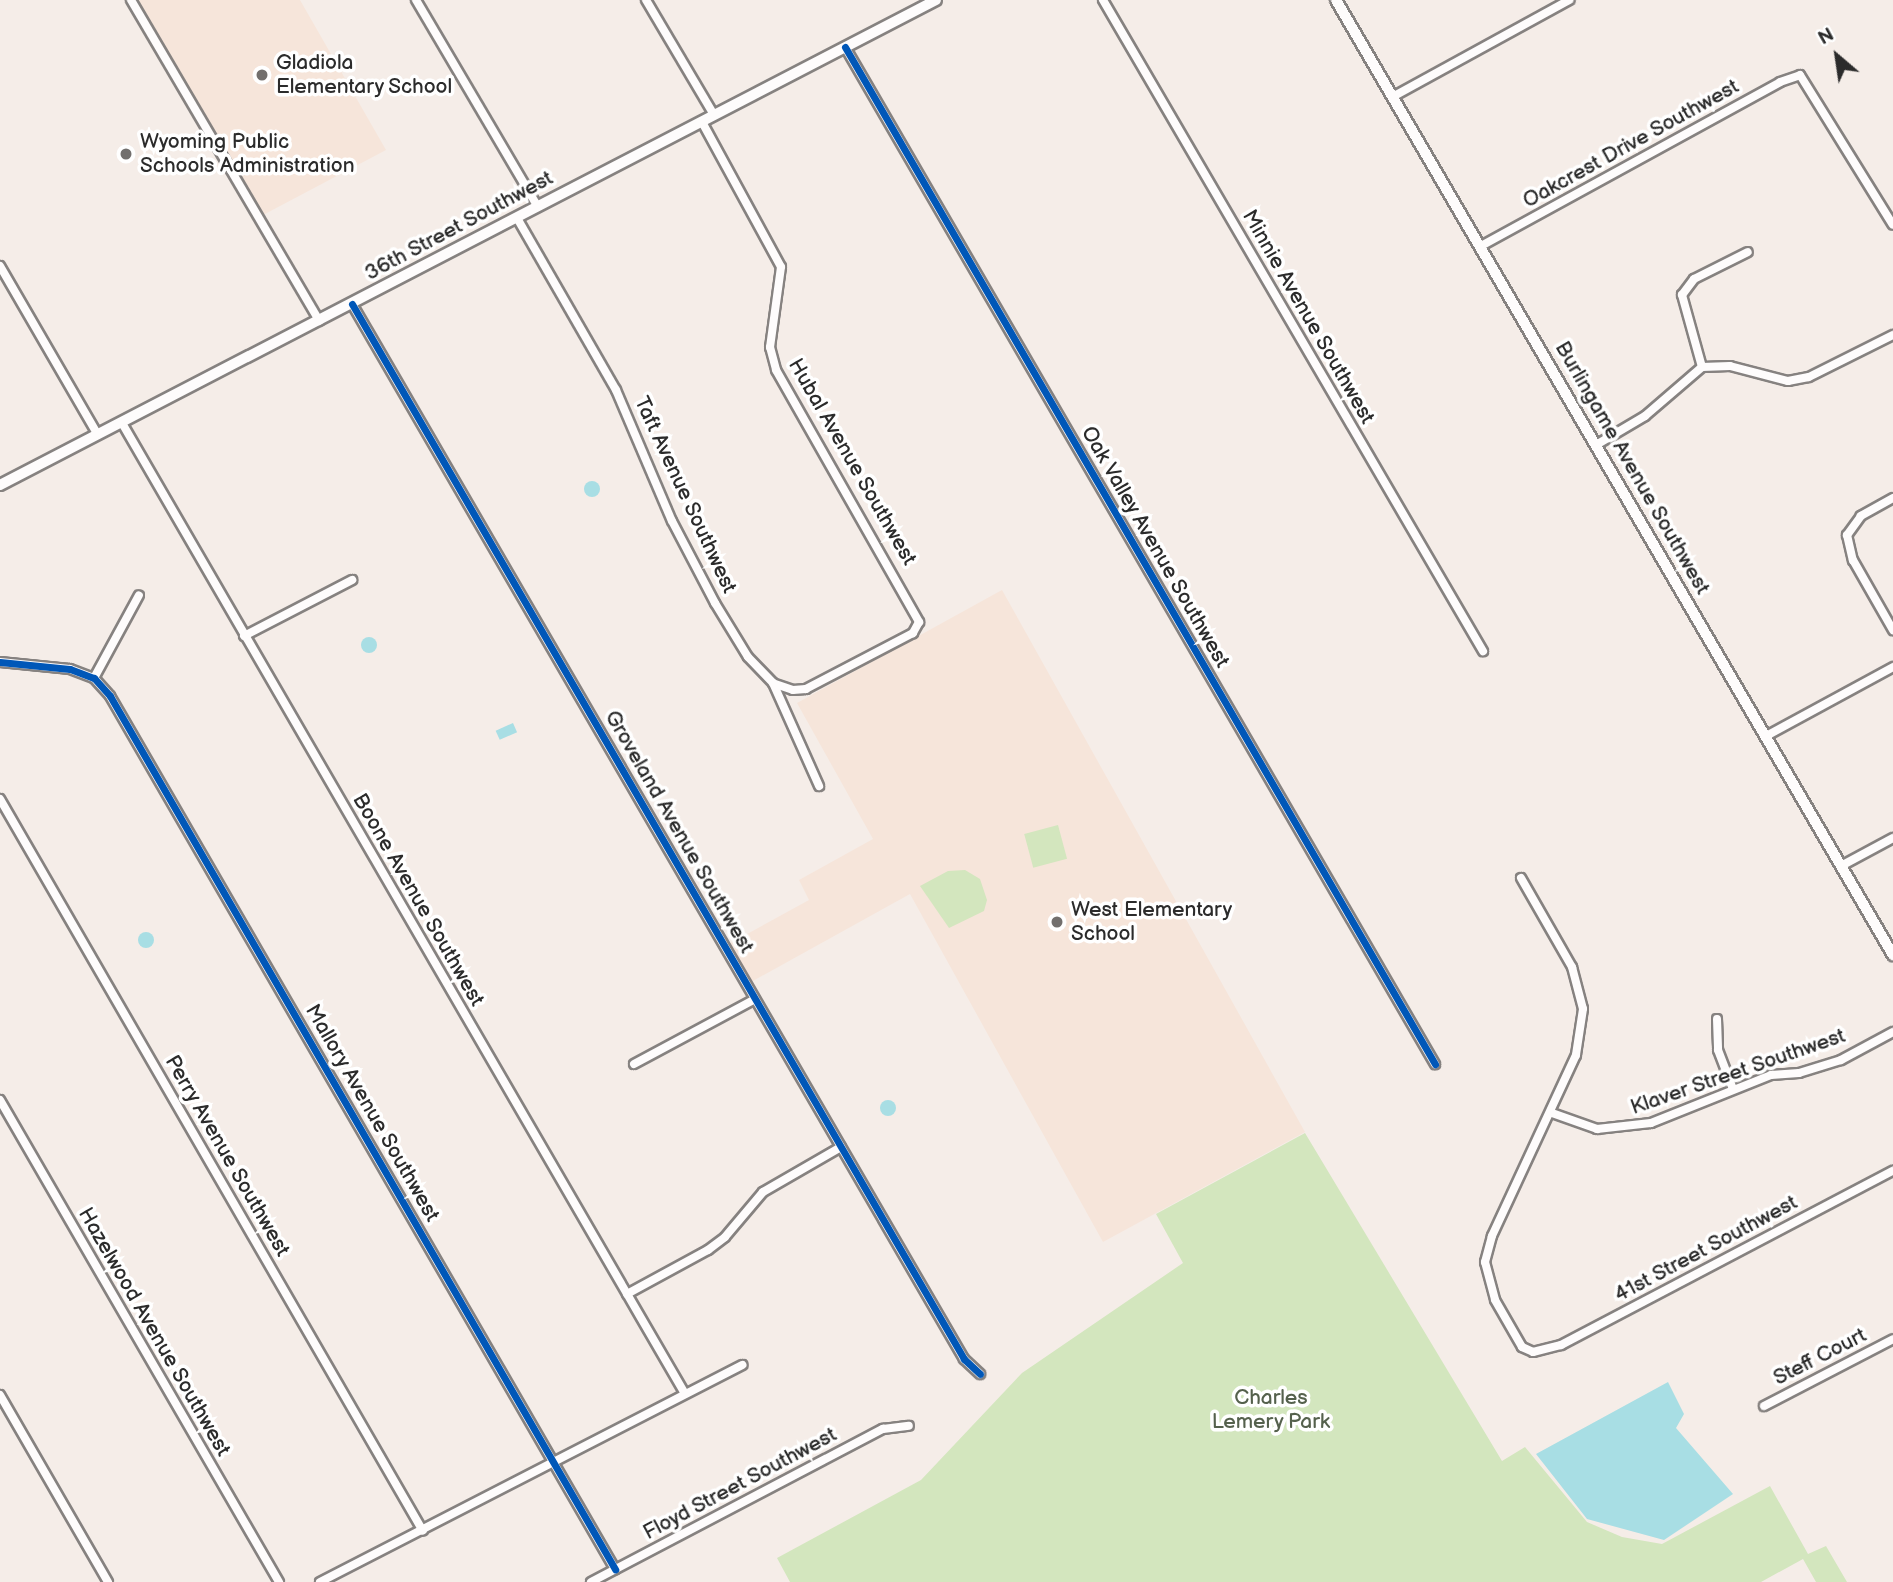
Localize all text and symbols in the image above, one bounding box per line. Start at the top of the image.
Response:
north arrow [1802,21,1872,91]
text: N [1815,24,1838,51]
place label: Gladiola Elementary School [276,50,454,100]
marker: Gladiola Elementary School [254,67,270,83]
street label: Oakcrest Drive Southwest [1519,74,1743,214]
place label: Wyoming Public Schools Administration [140,129,355,179]
marker: Wyoming Public Schools Administration [118,146,134,162]
street label: 36th Street Southwest [360,166,558,286]
street label: Minnie Avenue Southwest [1236,205,1380,429]
street label: Burlingame Avenue Southwest [1549,337,1715,599]
street label: Hubal Avenue Southwest [782,354,922,570]
street label: Taft Avenue Southwest [628,393,742,597]
street label: Oak Valley Avenue Southwest [1075,421,1235,673]
street label: Groveland Avenue Southwest [599,706,759,958]
street label: Boone Avenue Southwest [347,789,489,1011]
place label: West Elementary School [1071,897,1232,947]
marker: West Elementary School [1049,914,1065,930]
street label: Mallory Avenue Southwest [299,999,445,1227]
street label: Klaver Street Southwest [1627,1023,1849,1121]
street label: Perry Avenue Southwest [159,1050,295,1262]
street label: 41st Street Southwest [1610,1190,1802,1308]
street label: Hazelwood Avenue Southwest [72,1203,236,1461]
street label: Steff Court [1769,1323,1871,1391]
park label: Charles Lemery Park [1211,1385,1331,1435]
street label: Floyd Street Southwest [639,1422,841,1546]

